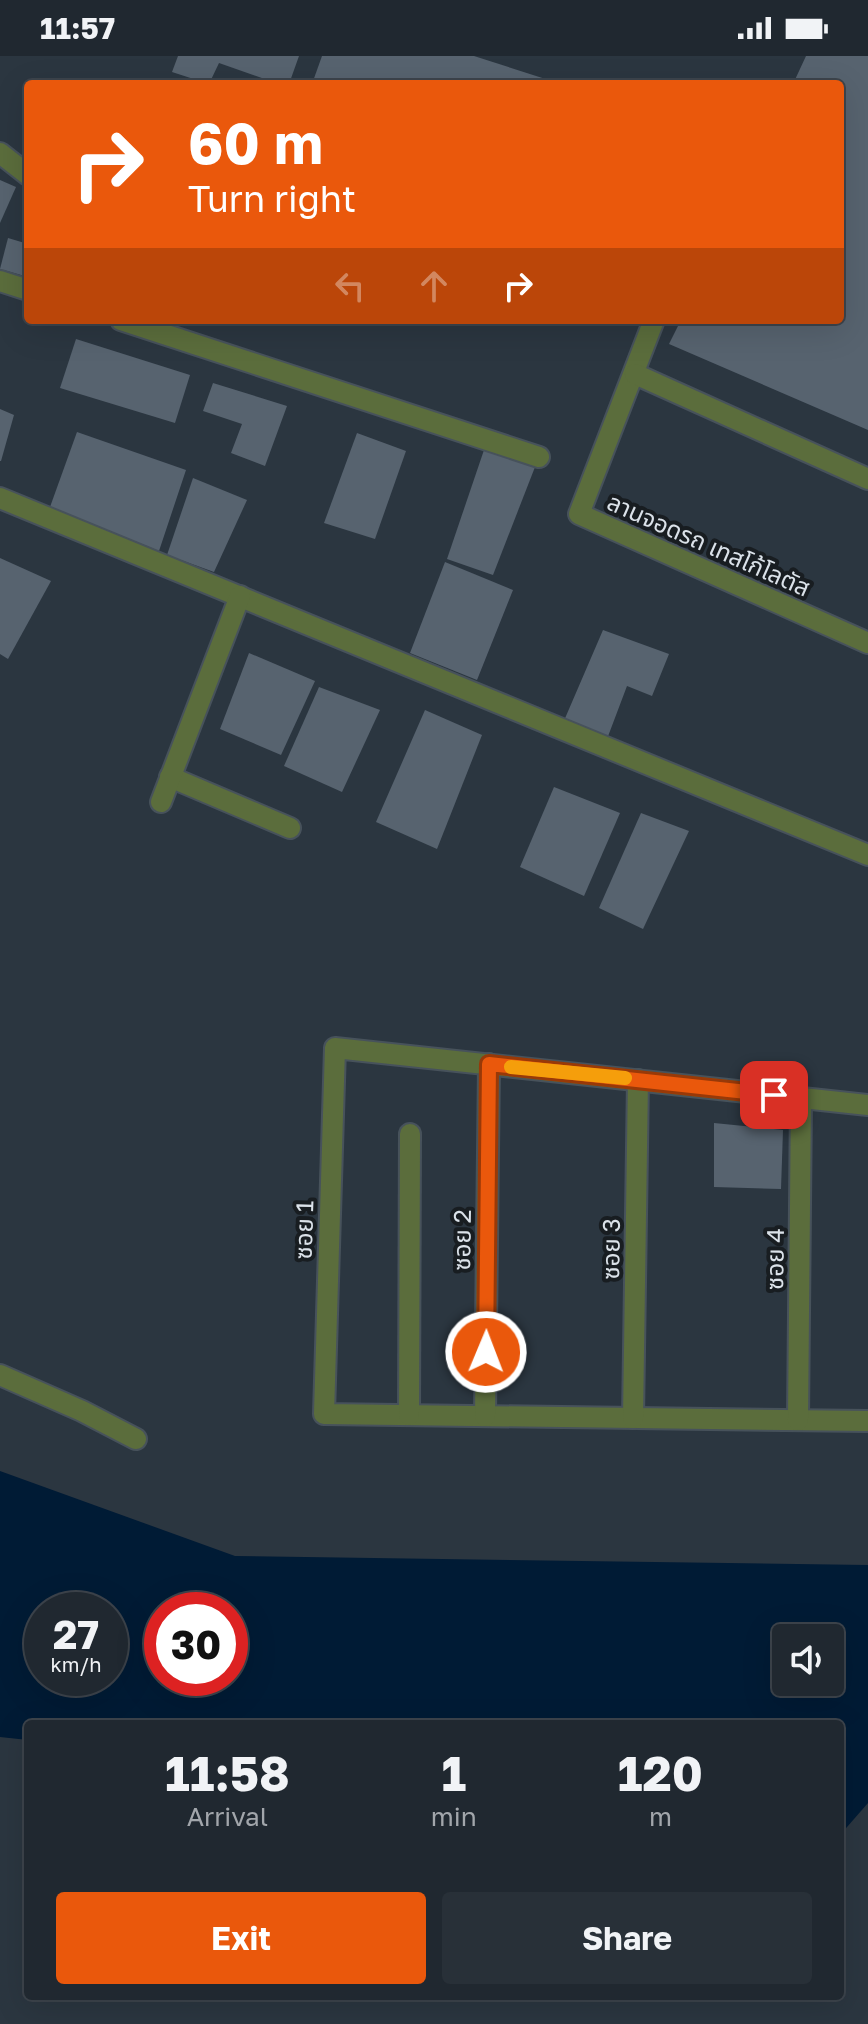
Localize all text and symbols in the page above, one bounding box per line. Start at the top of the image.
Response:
text: 11:57 [40,10,115,46]
text: 60 m [188,109,323,176]
icon: right [56,112,160,216]
text: Turn right [188,177,356,220]
icon: left [328,264,372,308]
icon: ahead [412,264,456,308]
icon: right [496,264,540,308]
street label: ลานจอดรถ เทสโก้โลตัส [603,486,815,602]
pin [740,1061,808,1129]
icon: arrive [752,1073,796,1117]
street label: ซอย 1 [287,1200,319,1260]
street label: ซอย 2 [446,1209,476,1271]
street label: ซอย 3 [595,1218,625,1280]
street label: ซอย 4 [759,1228,789,1290]
position arrow [444,1310,528,1394]
speed limit sign: 30 [144,1592,248,1696]
text: 27 [53,1610,99,1658]
map controls [772,1624,844,1696]
button: sound [772,1624,844,1696]
text: km/h [51,1652,101,1676]
text: 11:58 [165,1744,290,1802]
text: 1 [441,1744,466,1802]
text: 120 [618,1744,703,1802]
text: Arrival [187,1801,268,1832]
text: min [431,1801,477,1832]
text: m [649,1801,672,1832]
button: Exit [56,1892,426,1984]
button: Share [442,1892,812,1984]

